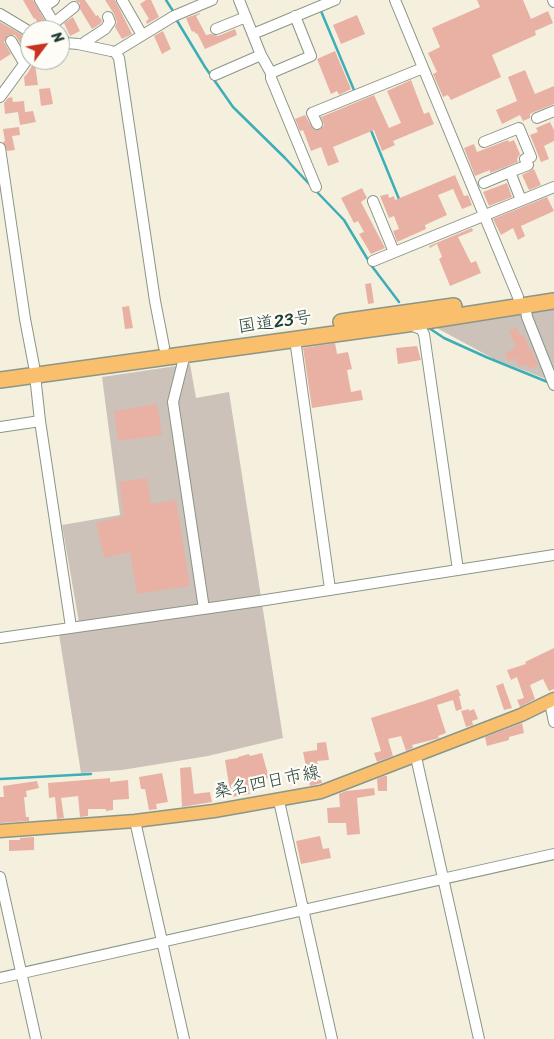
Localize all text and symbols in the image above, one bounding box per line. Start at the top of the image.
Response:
north arrow [20,20,70,70]
text: N [44,27,71,48]
street label: 国道23号 [237,307,313,339]
street label: 桑名四日市線 [212,762,322,804]

